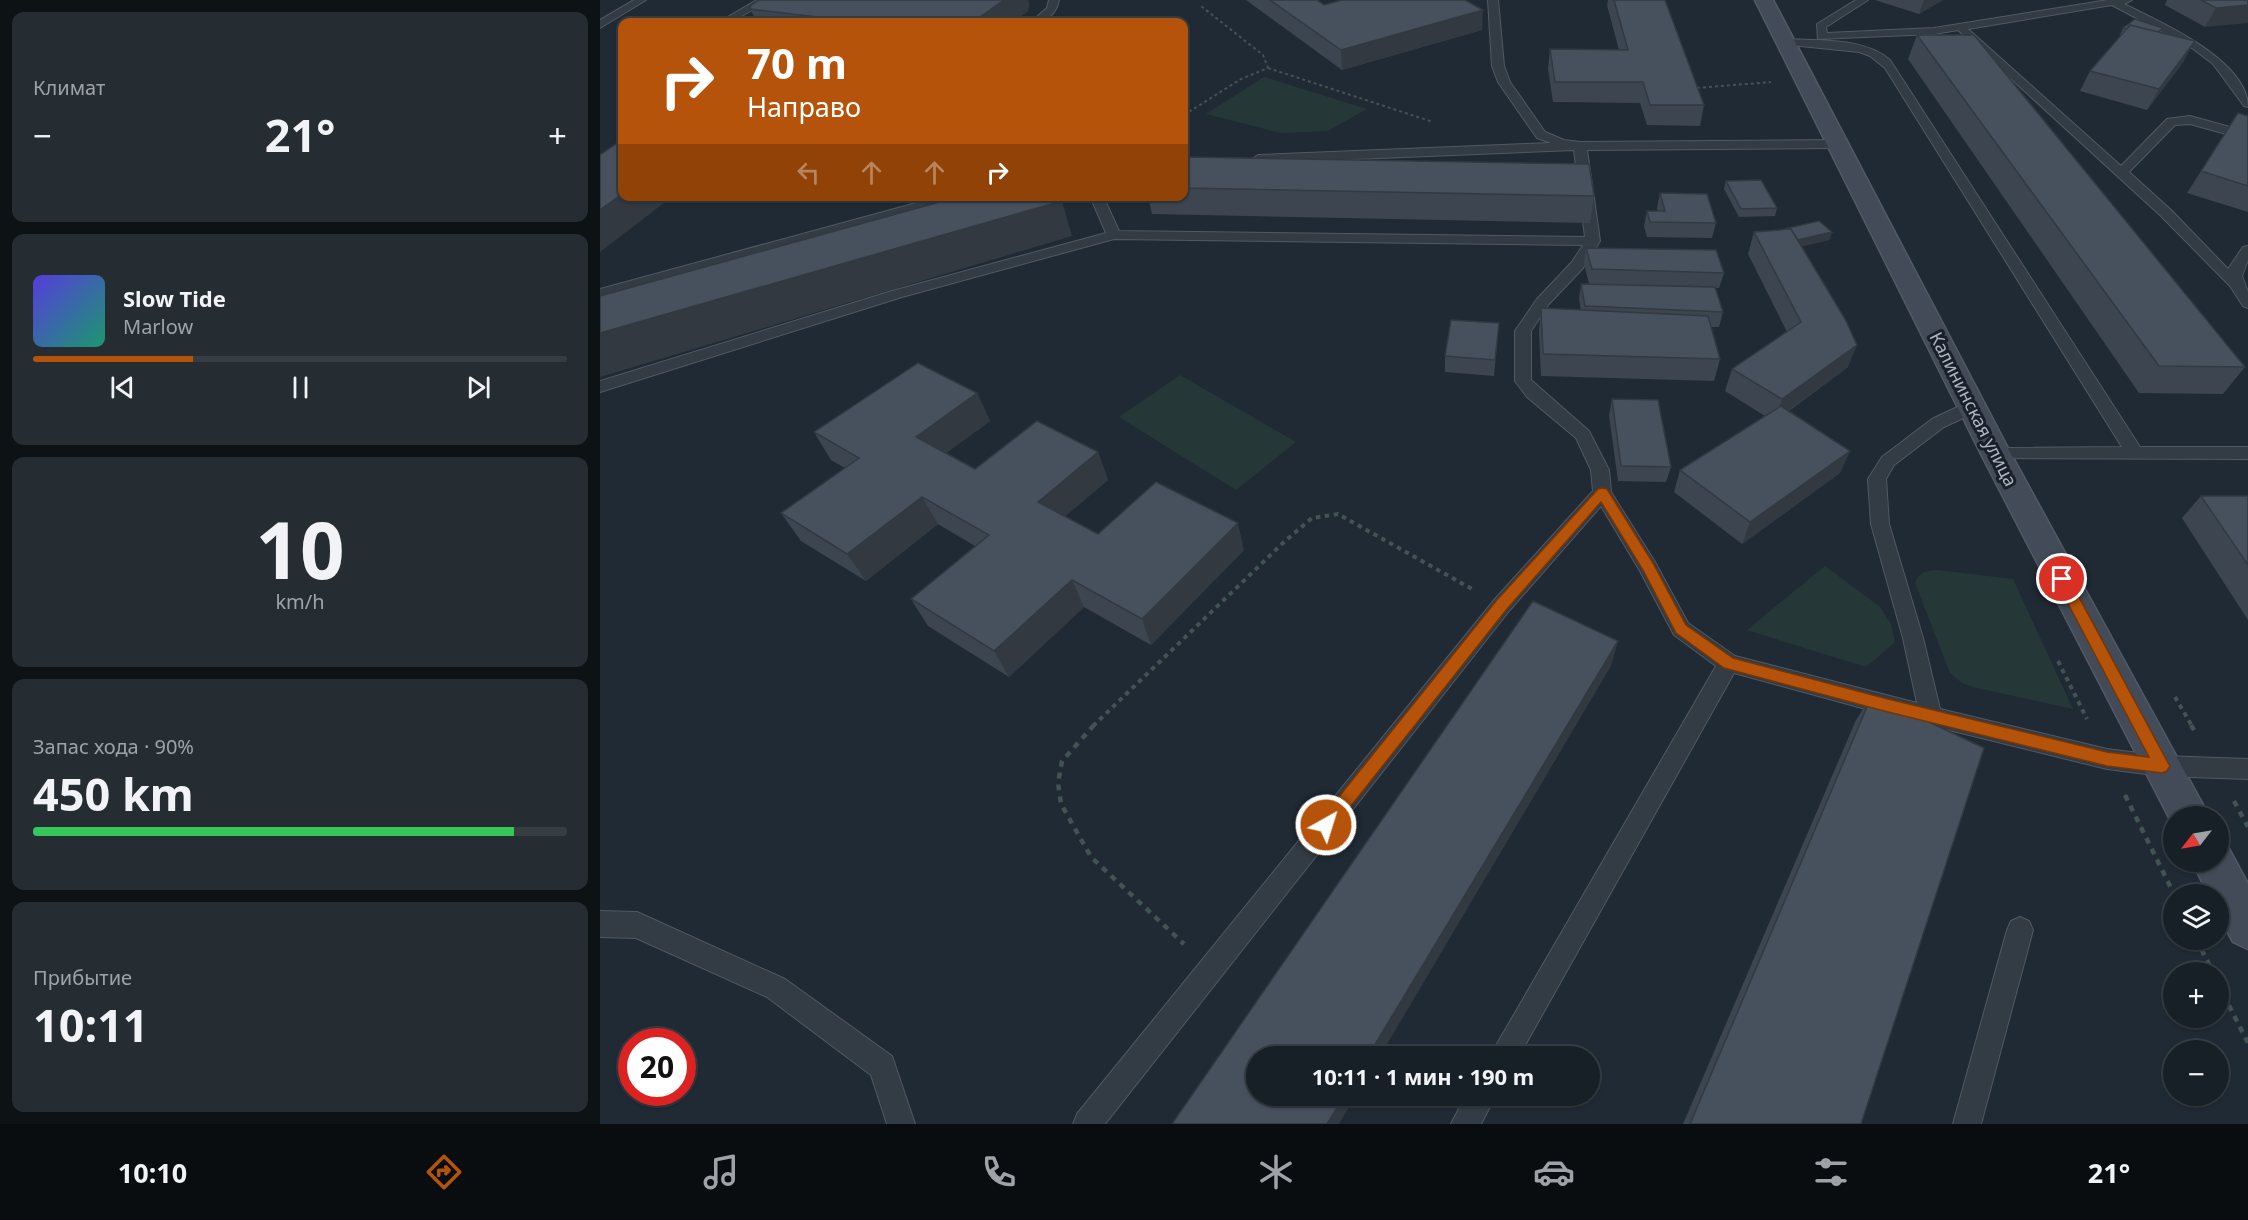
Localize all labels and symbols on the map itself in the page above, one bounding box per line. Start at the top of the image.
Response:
street label: Калининская улица [1925,328,2023,490]
pin [2036,553,2087,604]
position arrow [1294,793,1358,857]
north arrow [2163,806,2229,872]
speed limit sign: 20 [618,1028,696,1106]

